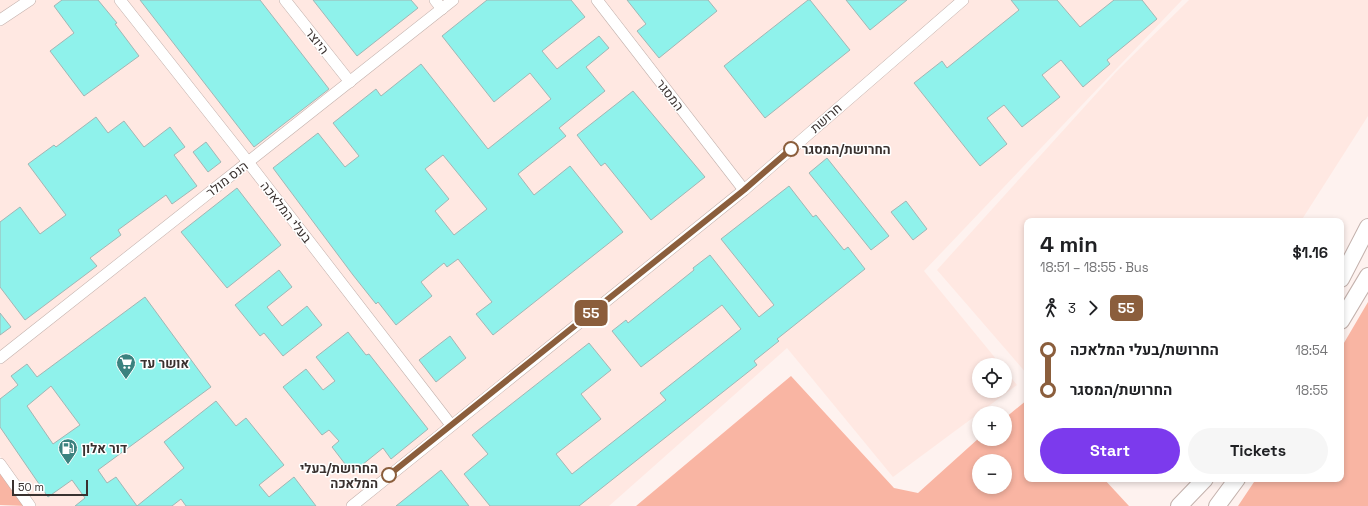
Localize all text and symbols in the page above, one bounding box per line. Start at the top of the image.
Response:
street label: היוצר [301,24,333,58]
street label: המסגר [652,76,688,114]
street label: חרושת [807,100,845,136]
marker: החרושת/המסגר [783,141,799,157]
place label: החרושת/המסגר [802,141,891,158]
street label: הנס מולר [202,157,252,201]
street label: בעלי המלאכה [257,178,316,246]
text: 4 min [1040,230,1098,258]
text: $1.16 [1292,243,1328,262]
text: 18:51 – 18:55 · Bus [1040,259,1149,276]
icon: walk [1040,297,1062,319]
icon: forward [1082,297,1104,319]
text: 55 [1118,299,1135,317]
line badge: 55 [573,300,609,326]
text: 3 [1068,300,1076,317]
text: 55 [583,304,599,322]
text: החרושת/בעלי המלאכה [1070,340,1219,359]
text: 18:54 [1295,342,1328,359]
supermarket icon: אושר עד [115,352,137,380]
place label: אושר עד [140,355,189,372]
map controls [972,358,1012,494]
button: locate [972,358,1012,398]
text: החרושת/המסגר [1070,380,1172,399]
text: 18:55 [1296,382,1328,399]
button: + [972,406,1012,446]
button: Start [1040,428,1180,474]
button: Tickets [1188,428,1328,474]
fuel station icon: דור אלון [57,437,79,465]
place label: דור אלון [82,440,127,457]
button: − [972,454,1012,494]
place label: החרושת/בעלי המלאכה [300,460,378,492]
marker: החרושת/בעלי המלאכה [381,467,397,483]
scale bar [12,478,88,497]
text: 50 m [18,480,44,494]

